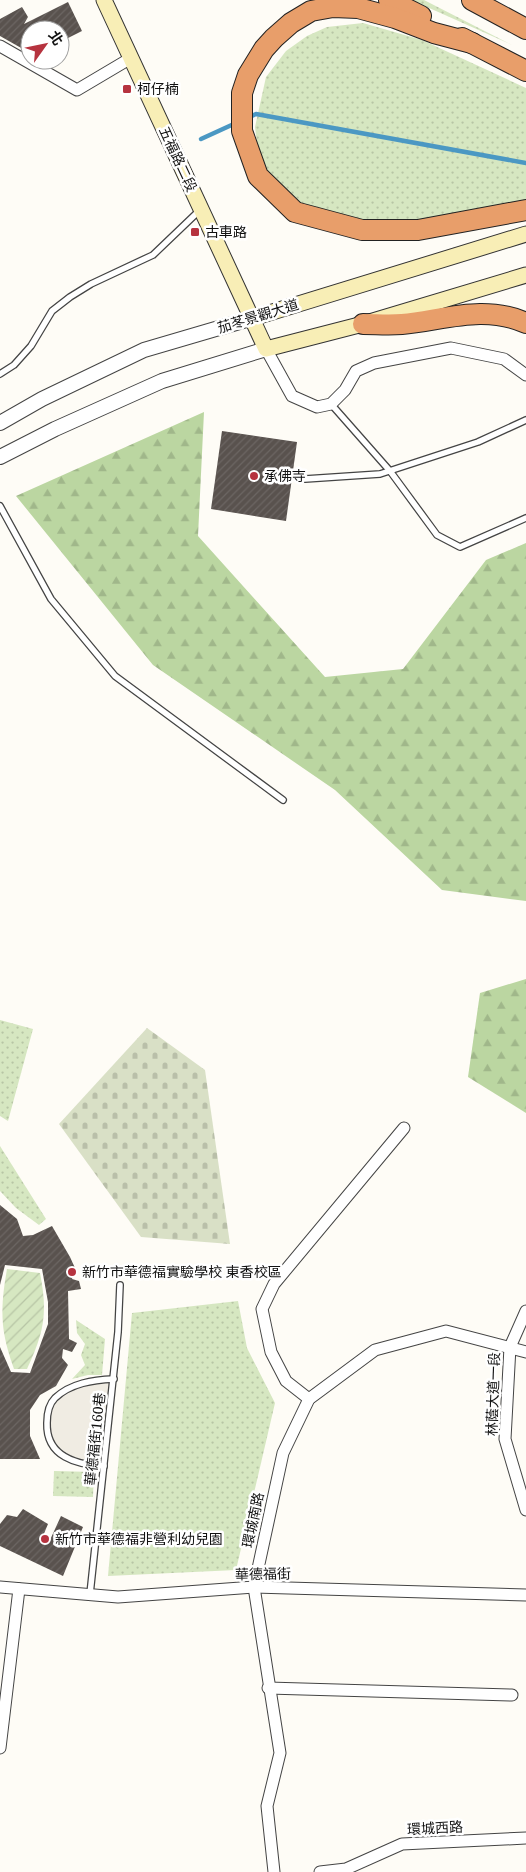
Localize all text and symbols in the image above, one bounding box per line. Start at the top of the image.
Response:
north arrow [20,20,70,70]
text: 北 [45,27,68,49]
place label: 柯仔楠 [137,79,179,98]
marker: 柯仔楠 [121,83,133,95]
street label: 五福路二段 [155,123,202,195]
place label: 古車路 [205,222,247,241]
marker: 古車路 [189,226,201,238]
street label: 茄苳景觀大道 [215,294,301,337]
place label: 承佛寺 [264,466,306,485]
marker: 承佛寺 [248,470,260,482]
place label: 新竹市華德福實驗學校 東香校區 [82,1262,282,1281]
marker: 新竹市華德福實驗學校 東香校區 [66,1266,78,1278]
street label: 林蔭大道一段 [482,1352,503,1436]
street label: 華德福街160巷 [80,1391,109,1486]
street label: 環城南路 [237,1491,268,1549]
place label: 新竹市華德福非營利幼兒園 [55,1529,223,1548]
marker: 新竹市華德福非營利幼兒園 [39,1533,51,1545]
street label: 華德福街 [235,1564,291,1583]
street label: 環城西路 [407,1817,463,1838]

